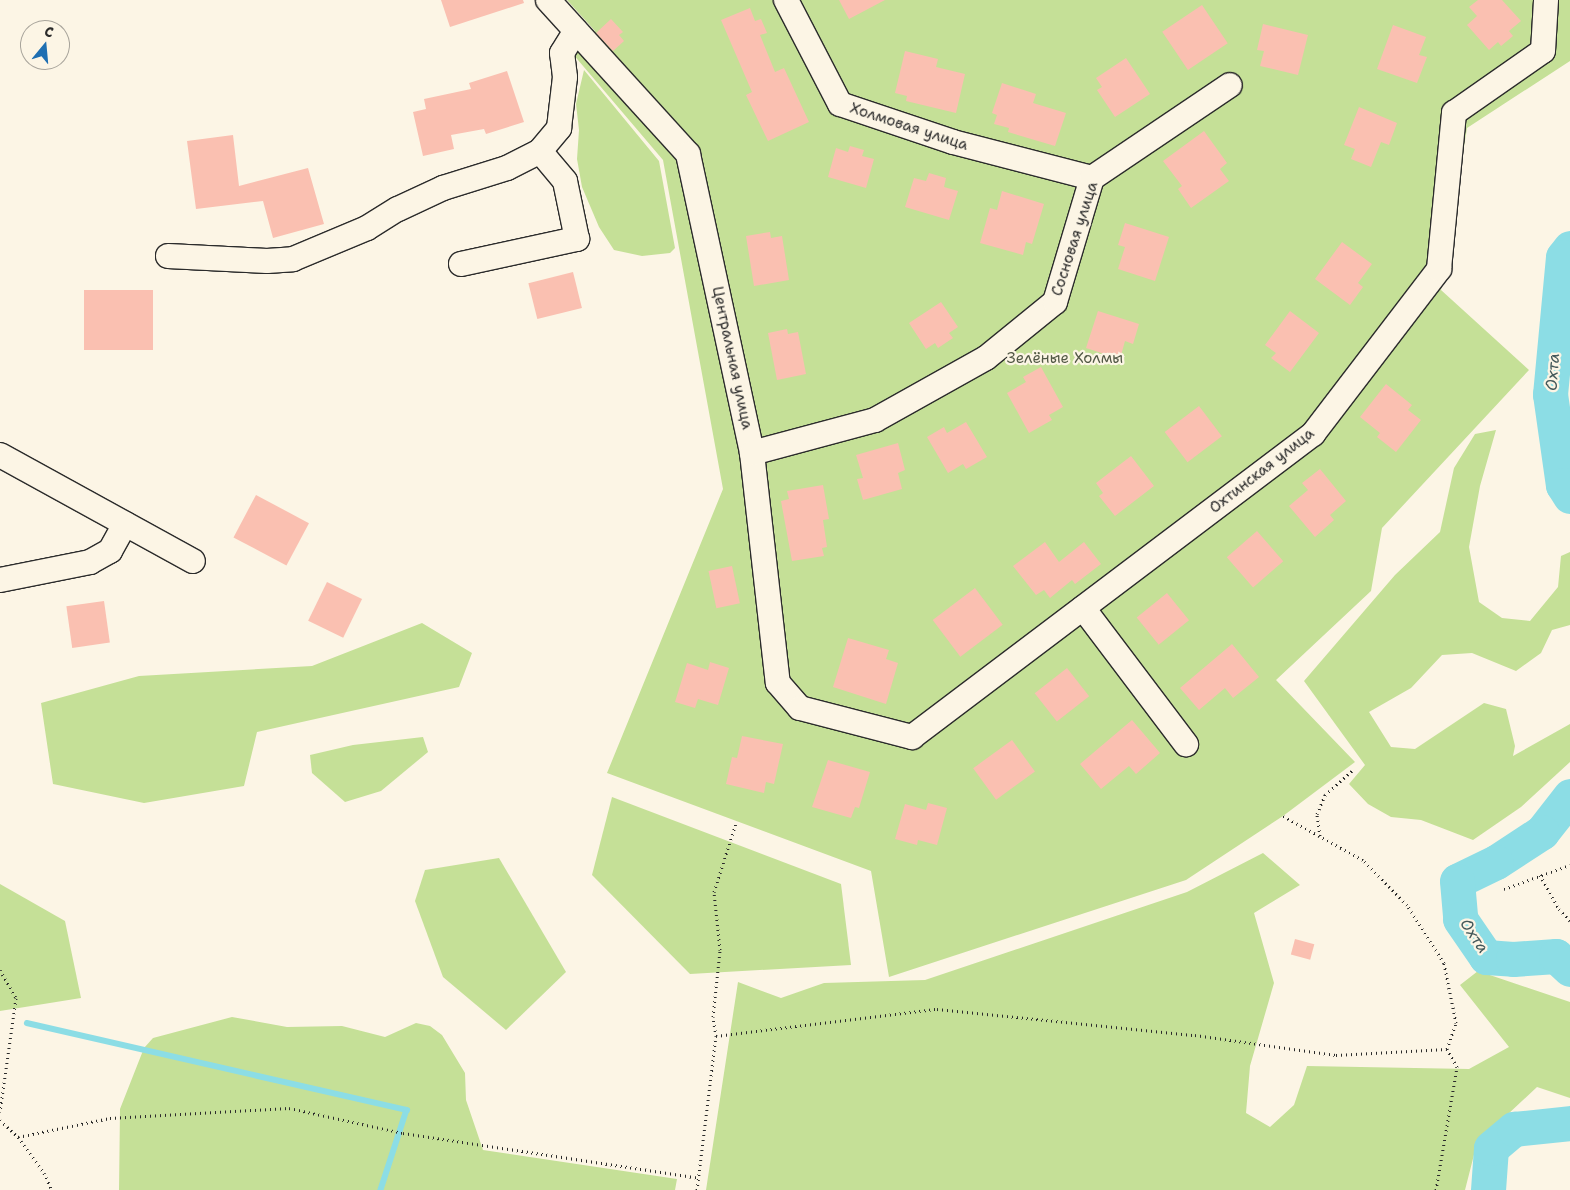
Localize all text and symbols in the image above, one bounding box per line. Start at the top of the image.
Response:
north arrow [20,20,70,70]
text: С [42,22,56,41]
street label: Холмовая улица [848,99,970,155]
street label: Сосновая улица [1048,180,1102,298]
street label: Центральная улица [708,285,756,431]
park label: Зелёные Холмы [1007,350,1123,368]
water label: Охта [1542,353,1564,391]
street label: Охтинская улица [1206,425,1318,517]
water label: Охта [1455,915,1493,957]

